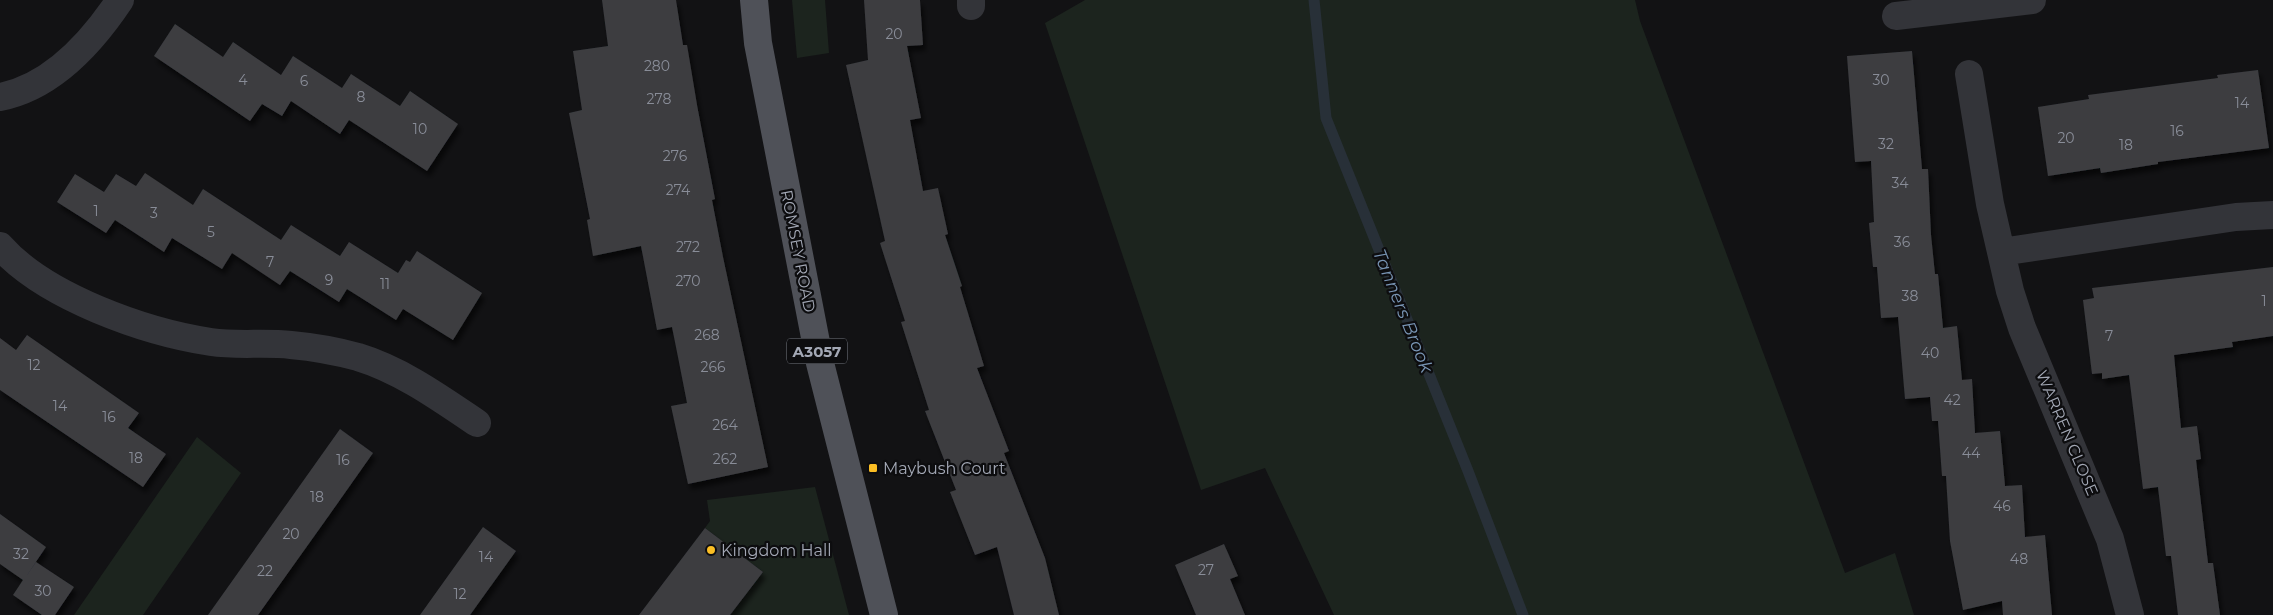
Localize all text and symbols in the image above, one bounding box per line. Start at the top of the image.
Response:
house number: 20 [885,25,903,43]
house number: 280 [644,57,670,75]
house number: 4 [238,71,248,89]
house number: 30 [1872,71,1890,89]
house number: 6 [300,72,309,90]
house number: 8 [357,88,366,106]
house number: 278 [647,90,671,108]
house number: 14 [2235,94,2250,112]
house number: 10 [413,120,427,138]
house number: 16 [2170,122,2184,140]
house number: 20 [2057,129,2075,147]
house number: 32 [1878,135,1894,153]
house number: 18 [2119,136,2133,154]
house number: 276 [663,147,688,165]
house number: 34 [1891,174,1909,192]
house number: 274 [666,181,691,199]
street label: ROMSEY ROAD [777,188,819,314]
house number: 1 [93,202,99,220]
house number: 3 [150,204,158,222]
house number: 5 [207,223,215,241]
house number: 36 [1894,233,1911,251]
house number: 272 [676,238,700,256]
water label: Tanners Brook [1368,246,1438,377]
house number: 7 [266,253,274,271]
house number: 9 [325,271,333,289]
house number: 270 [675,272,701,290]
house number: 11 [380,275,390,293]
house number: 38 [1902,287,1918,305]
house number: 1 [2261,292,2267,310]
house number: 268 [694,326,720,344]
house number: 7 [2105,327,2113,345]
road number: A3057 [787,338,847,364]
house number: 40 [1921,344,1939,362]
house number: 12 [27,356,41,374]
house number: 266 [701,358,726,376]
street label: WARREN CLOSE [2032,368,2102,498]
house number: 42 [1943,391,1961,409]
house number: 14 [53,397,68,415]
house number: 16 [102,408,116,426]
house number: 264 [712,416,739,434]
house number: 44 [1962,444,1981,462]
house number: 18 [129,449,143,467]
house number: 262 [713,450,737,468]
house number: 16 [336,451,350,469]
place label: Maybush Court [883,459,1006,478]
marker: Maybush Court [867,462,879,474]
house number: 18 [310,488,324,506]
house number: 46 [1993,497,2011,515]
house number: 20 [282,525,300,543]
place label: Kingdom Hall [721,541,832,560]
marker: Kingdom Hall [705,544,717,556]
house number: 32 [13,545,29,563]
house number: 14 [479,548,494,566]
house number: 48 [2010,550,2028,568]
house number: 27 [1198,561,1214,579]
house number: 22 [257,562,273,580]
house number: 30 [34,582,52,600]
house number: 12 [453,585,467,603]

